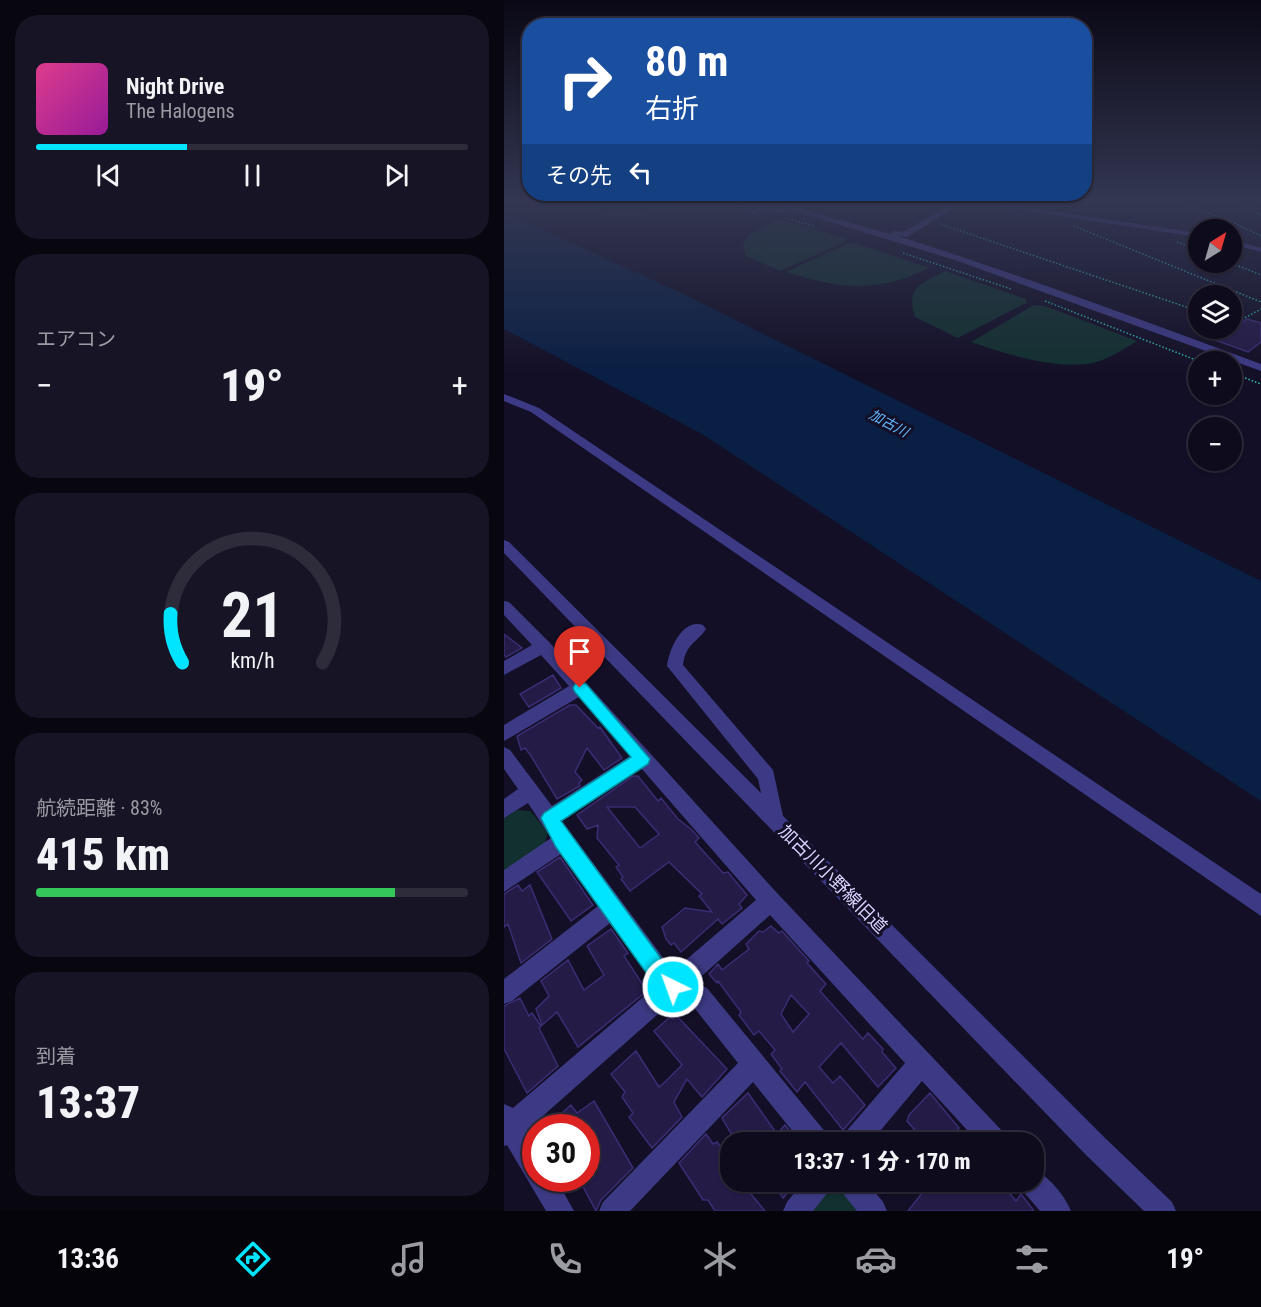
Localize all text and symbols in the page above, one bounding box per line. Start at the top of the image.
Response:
text: 80 m [645,37,728,86]
icon: right [546,42,624,120]
text: Night Drive [126,74,224,99]
text: 右折 [645,93,699,125]
text: The Halogens [126,99,235,123]
icon: left [624,156,657,189]
icon: previous [92,159,125,192]
icon: pause [236,159,269,192]
icon: next [380,159,413,192]
text: その先 [546,163,612,188]
north arrow [1188,219,1242,273]
map controls [1188,219,1242,471]
button: layers [1188,285,1242,339]
text: エアコン [36,327,116,351]
button: + [1188,351,1242,405]
text: 19° [220,359,284,412]
text: − [36,366,53,405]
text: + [452,366,468,405]
water label: 加古川 [867,406,913,441]
button: − [1188,417,1242,471]
text: 21 [220,579,284,652]
pin [554,626,605,688]
icon: arrive [563,635,596,668]
text: km/h [230,648,274,673]
text: 航続距離 · 83% [36,796,162,820]
street label: 加古川小野線旧道 [775,820,892,937]
text: 415 km [36,828,170,881]
position arrow [641,955,705,1019]
text: 到着 [36,1044,76,1068]
text: 13:37 [36,1076,140,1129]
speed limit sign: 30 [522,1114,600,1192]
text: 13:37 · 1 分 · 170 m [793,1149,971,1174]
icon: directions [232,1238,274,1280]
icon: music [388,1238,430,1280]
icon: phone [544,1238,586,1280]
icon: climate [699,1238,741,1280]
icon: car [855,1238,897,1280]
icon: filters [1011,1238,1053,1280]
text: 13:36 [57,1243,119,1275]
text: 19° [1166,1243,1204,1275]

